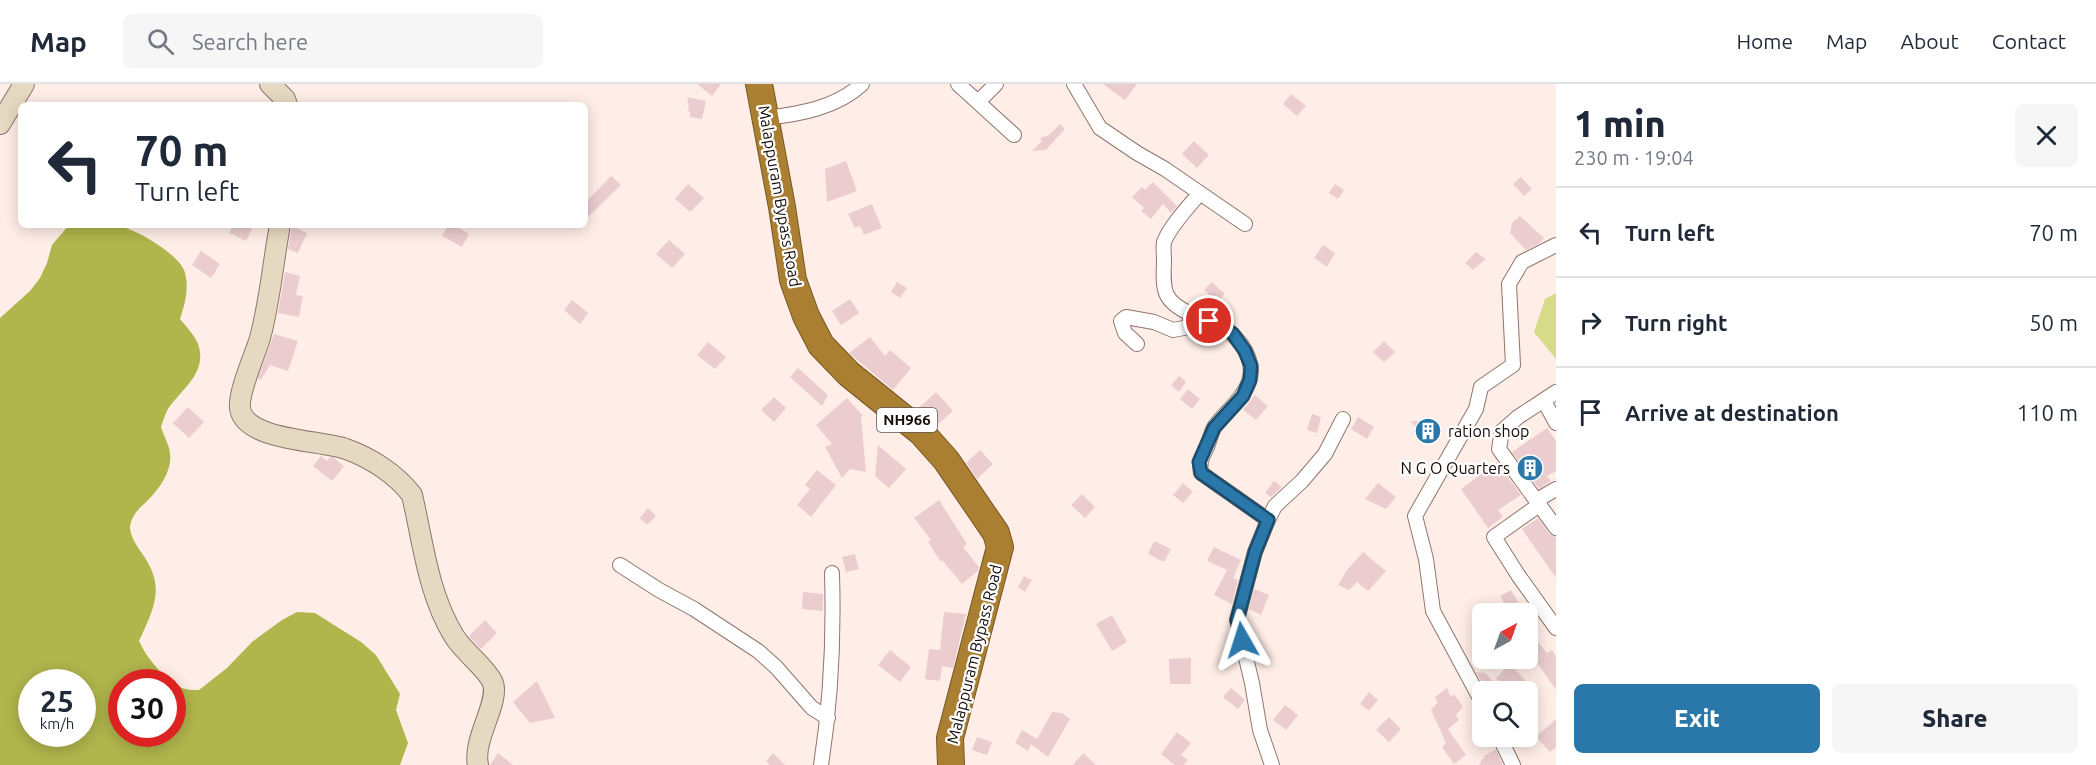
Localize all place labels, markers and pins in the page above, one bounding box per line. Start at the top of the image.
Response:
pin [1183,295,1234,346]
building icon: ration shop [1413,416,1443,446]
place label: ration shop [1448,422,1529,440]
building icon: N G O Quarters [1515,453,1545,483]
place label: N G O Quarters [1401,459,1510,477]

